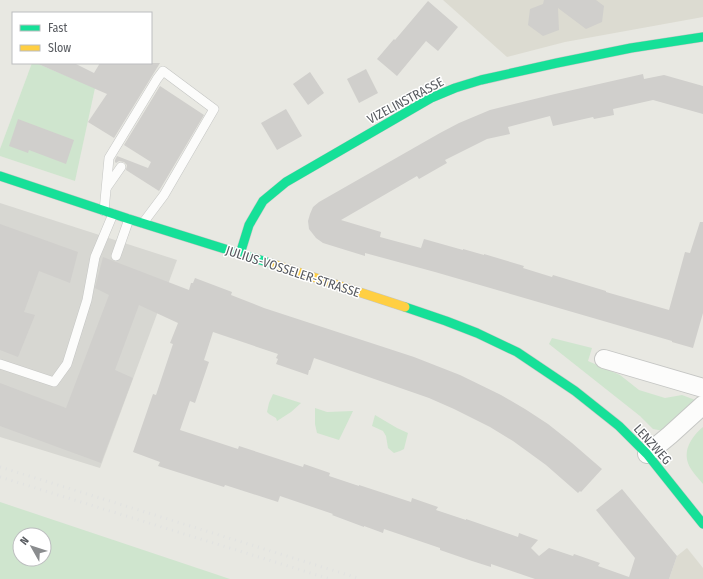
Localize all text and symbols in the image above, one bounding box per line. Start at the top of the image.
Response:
legend [12,12,152,64]
text: Fast [48,21,67,35]
text: Slow [48,41,71,55]
street label: VIZELINSTRASSE [365,74,446,127]
street label: JULIUS-VOSSELER-STRASSE [224,243,362,300]
street label: LENZWEG [631,421,675,468]
north arrow [12,527,52,567]
text: N [17,534,32,548]

